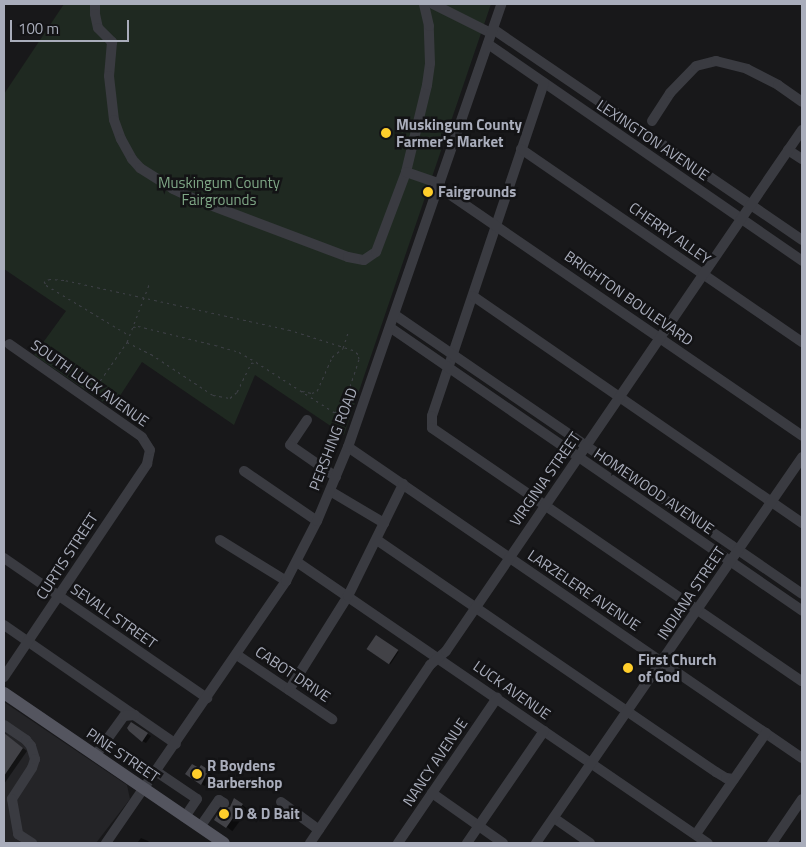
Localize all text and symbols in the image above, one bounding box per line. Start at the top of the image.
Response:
scale bar [12,10,131,42]
text: 100 m [18,17,59,40]
street label: LEXINGTON AVENUE [593,96,713,184]
place label: Muskingum County Farmer's Market [396,115,522,150]
marker: Muskingum County Farmer's Market [380,127,392,139]
park label: Muskingum County Fairgrounds [158,173,280,208]
place label: Fairgrounds [438,183,516,201]
marker: Fairgrounds [422,186,434,198]
street label: CHERRY ALLEY [626,198,714,268]
street label: BRIGHTON BOULEVARD [561,247,697,349]
street label: SOUTH LUCK AVENUE [28,336,152,430]
street label: PERSHING ROAD [305,385,361,493]
street label: VIRGINIA STREET [506,429,584,529]
street label: HOMEWOOD AVENUE [591,444,717,538]
street label: CURTIS STREET [32,509,102,603]
street label: INDIANA STREET [653,543,729,643]
street label: LARZELERE AVENUE [524,546,644,634]
street label: SEVALL STREET [67,580,161,652]
street label: CABOT DRIVE [252,642,334,706]
place label: First Church of God [638,650,717,685]
street label: LUCK AVENUE [470,657,554,723]
marker: First Church of God [622,662,634,674]
street label: NANCY AVENUE [399,715,471,809]
street label: PINE STREET [83,724,163,786]
place label: R Boydens Barbershop [207,756,282,791]
marker: R Boydens Barbershop [191,768,203,780]
place label: D & D Bait [234,805,300,823]
marker: D & D Bait [218,808,230,820]

